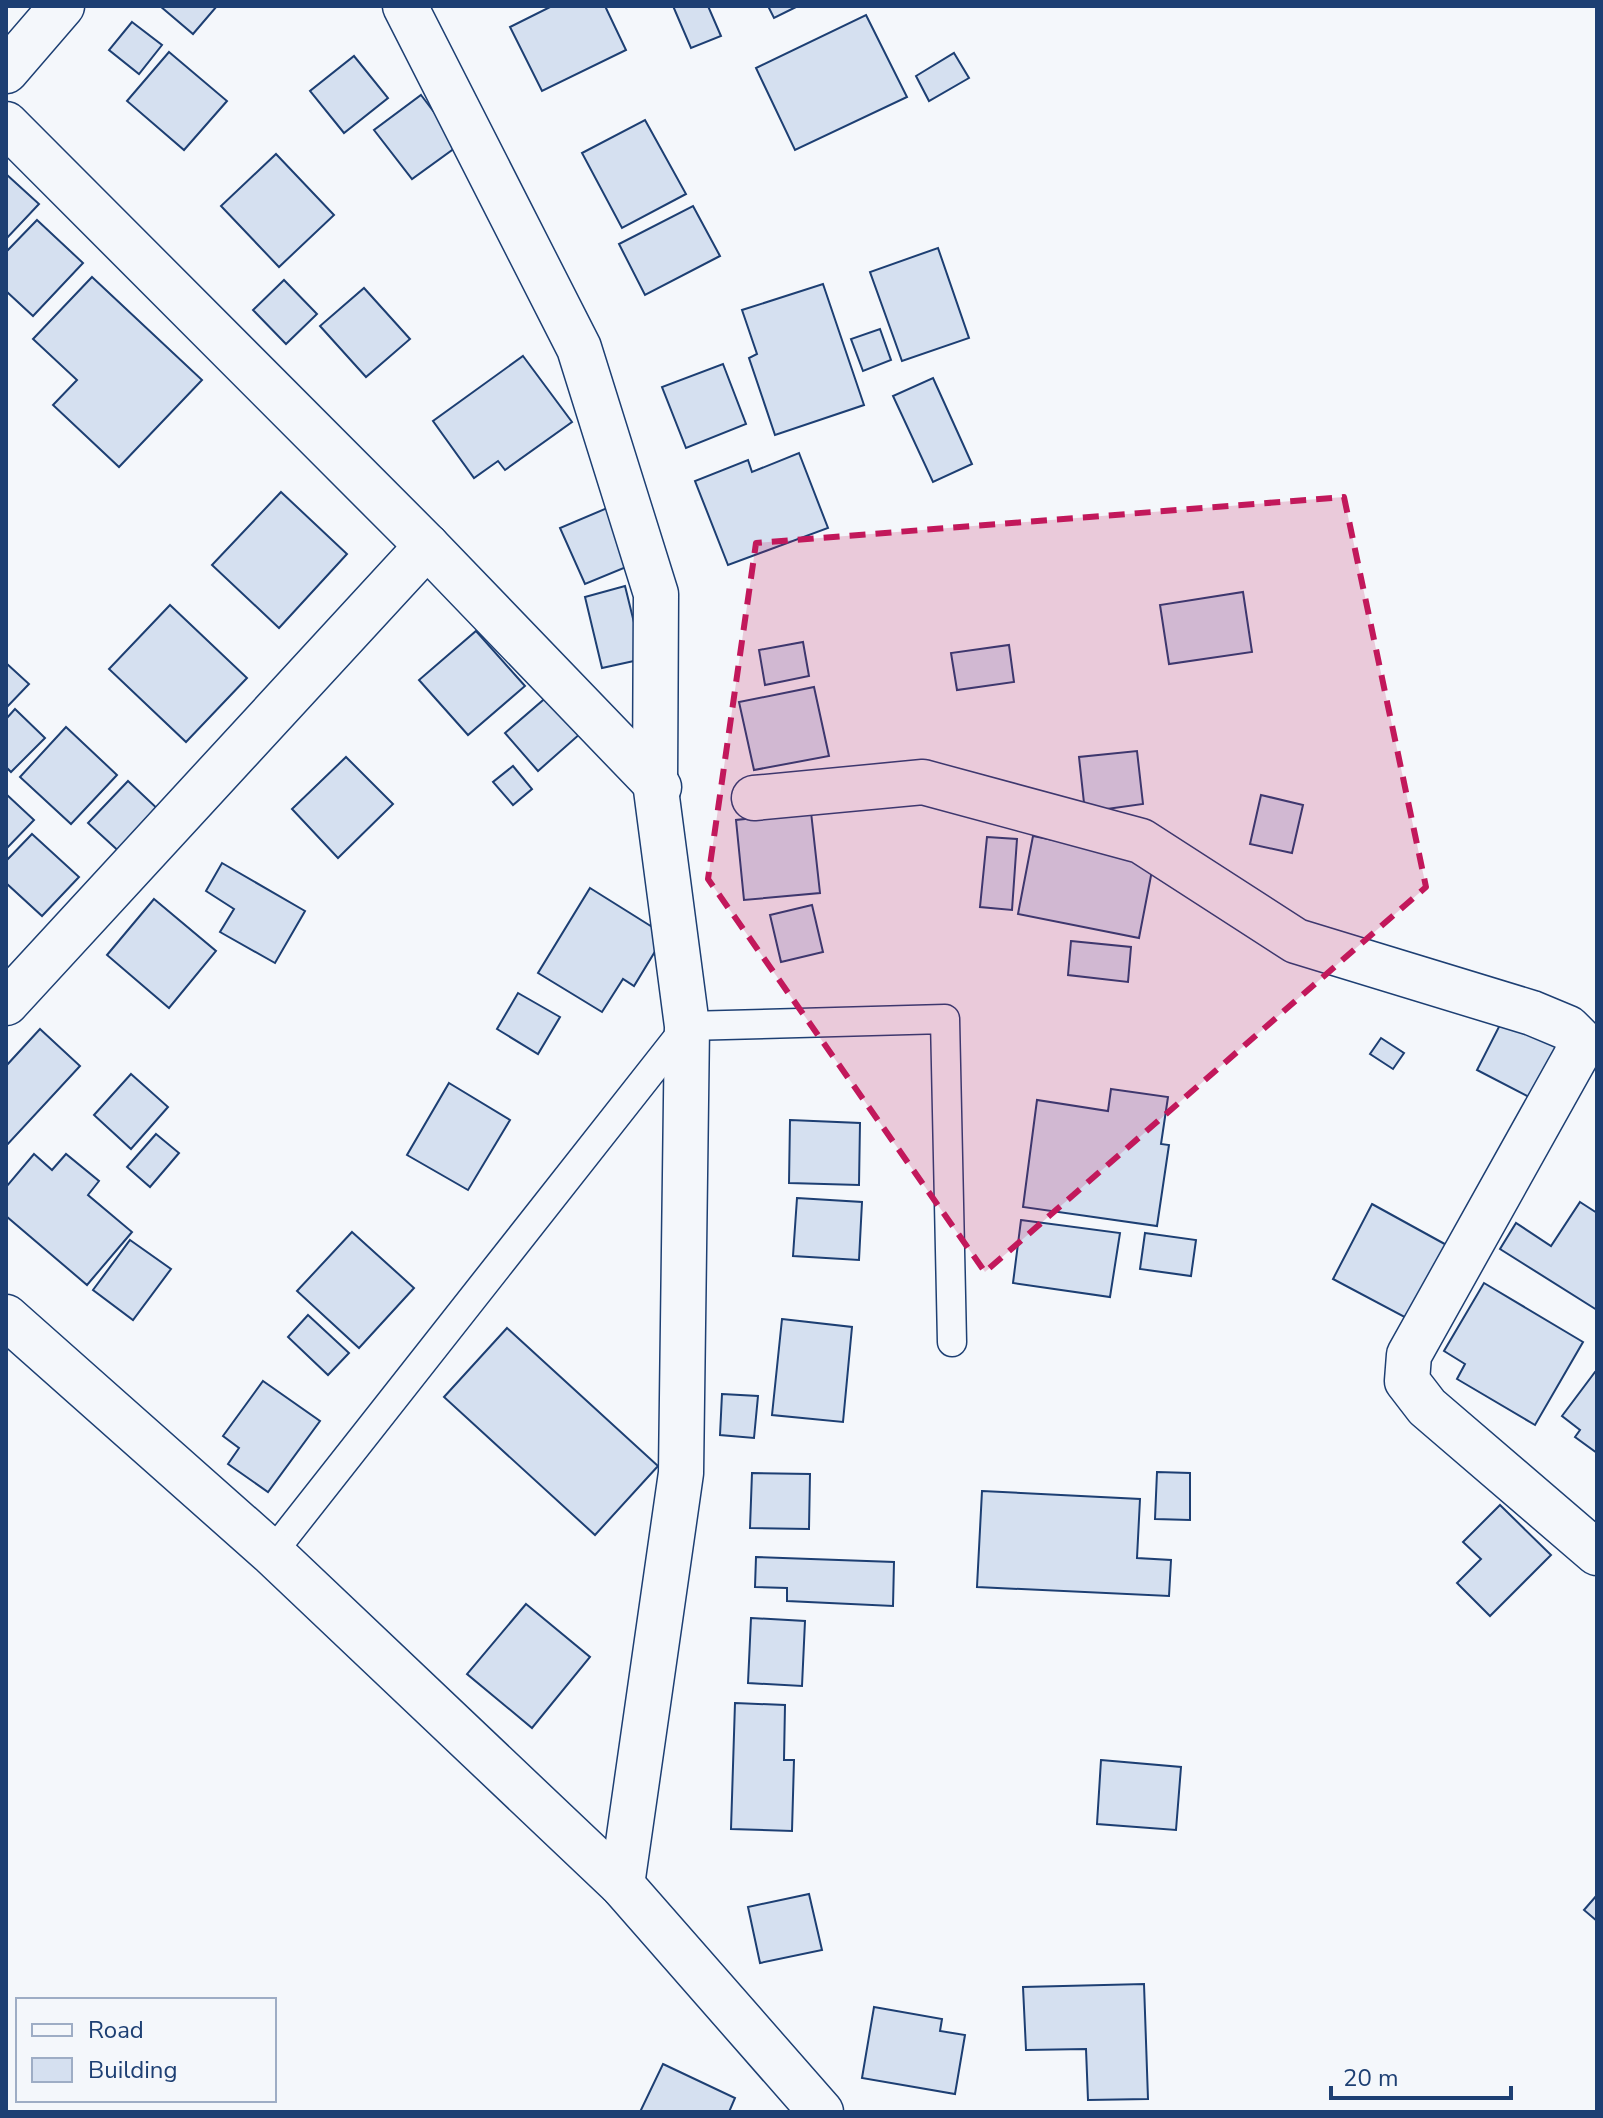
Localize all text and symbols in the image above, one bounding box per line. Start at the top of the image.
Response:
legend [16,1998,276,2102]
text: Road [88,2014,144,2046]
scale bar [1331,2050,1511,2100]
text: Building [88,2054,178,2086]
text: 20 m [1343,2062,1399,2094]

